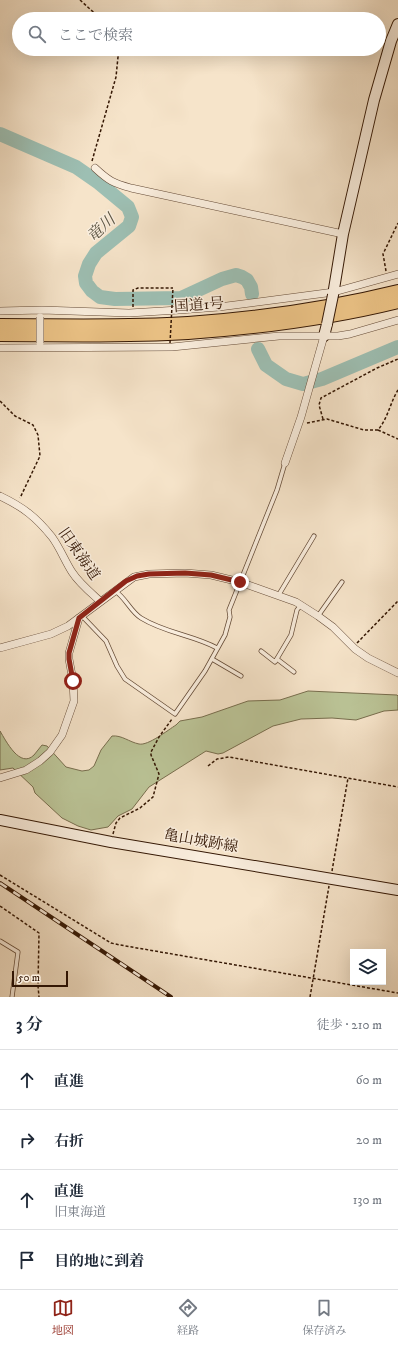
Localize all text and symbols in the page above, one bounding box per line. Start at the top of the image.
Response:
search box [12,12,386,56]
icon: search [26,23,48,45]
text: ここで検索 [58,26,133,45]
water label: 竜川 [82,209,121,246]
street label: 国道1号 [173,294,225,316]
street label: 旧東海道 [54,524,104,584]
route end [231,573,249,591]
route start [64,672,82,690]
street label: 亀山城跡線 [162,825,240,857]
map controls [350,949,386,985]
button: layers [350,949,386,985]
scale bar [12,969,68,988]
text: 50 m [18,971,40,985]
text: 3 分 [16,1014,43,1036]
text: 徒歩 · 210 m [317,1017,382,1033]
icon: ahead [16,1069,38,1091]
text: 直進 [54,1072,84,1091]
text: 60 m [356,1072,382,1088]
icon: right [16,1129,38,1151]
text: 右折 [54,1132,84,1151]
text: 20 m [356,1132,382,1148]
text: 直進 [54,1182,84,1201]
icon: ahead [16,1189,38,1211]
text: 130 m [353,1192,382,1208]
text: 旧東海道 [54,1204,106,1220]
icon: arrive [16,1249,38,1271]
text: 目的地に到着 [54,1252,144,1271]
tab: 地図 [52,1297,74,1338]
tab: 経路 [177,1297,199,1338]
tab: 保存済み [302,1297,346,1338]

